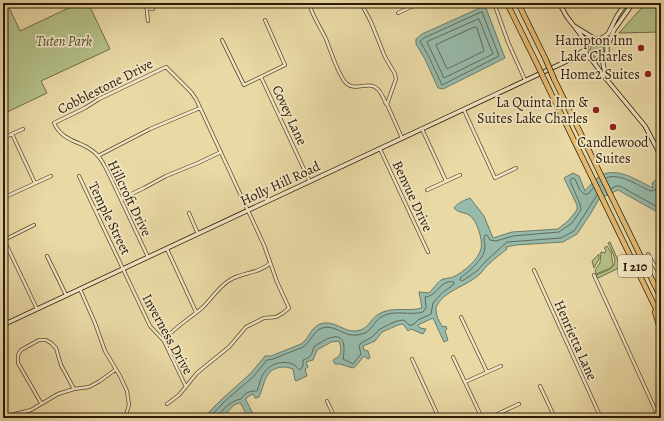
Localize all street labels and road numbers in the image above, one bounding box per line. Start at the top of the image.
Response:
street label: Cobblestone Drive [54,54,156,119]
street label: Covey Lane [267,82,312,148]
street label: Holly Hill Road [237,156,324,210]
street label: Hillcroft Drive [103,157,156,240]
street label: Benvue Drive [388,158,437,235]
street label: Temple Street [84,179,136,258]
road number: I 210 [618,255,652,277]
street label: Inverness Drive [138,291,198,378]
street label: Henrietta Lane [549,297,602,383]

